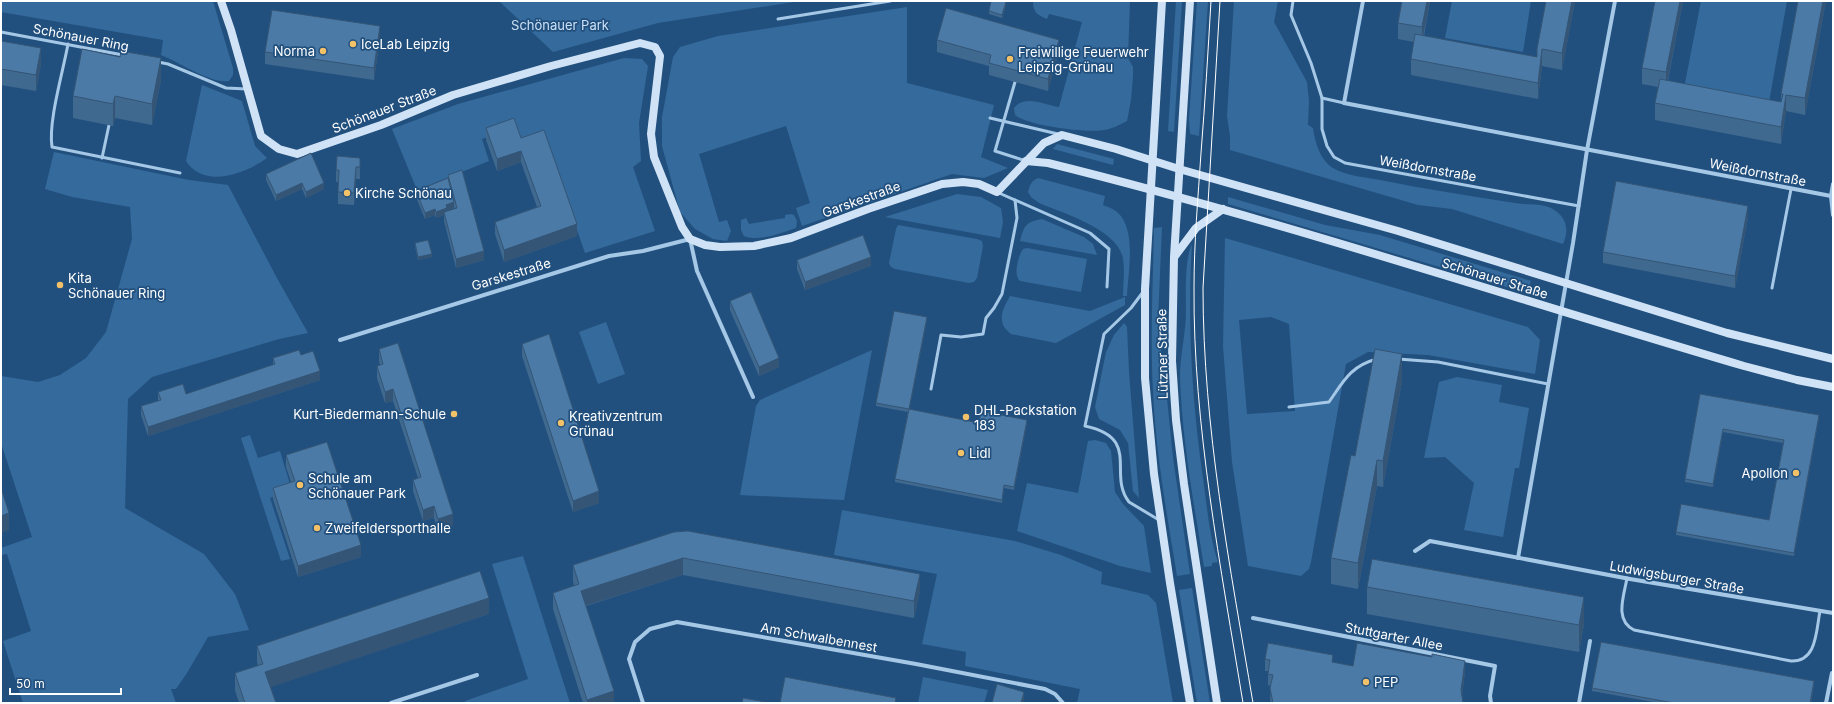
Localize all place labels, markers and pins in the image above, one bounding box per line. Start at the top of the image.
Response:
place label: IceLab Leipzig [361,36,450,52]
marker: IceLab Leipzig [348,39,358,49]
place label: Norma [274,43,315,59]
place label: Freiwillige Feuerwehr Leipzig-Grünau [1018,44,1149,75]
marker: Norma [318,46,328,56]
marker: Freiwillige Feuerwehr Leipzig-Grünau [1005,54,1015,64]
place label: Kirche Schönau [355,185,452,201]
marker: Kirche Schönau [342,188,352,198]
place label: Kita Schönauer Ring [68,270,165,301]
marker: Kita Schönauer Ring [55,280,65,290]
place label: DHL-Packstation 183 [974,402,1077,433]
place label: Kurt-Biedermann-Schule [293,406,446,422]
place label: Kreativzentrum Grünau [569,408,663,439]
marker: Kurt-Biedermann-Schule [449,409,459,419]
marker: DHL-Packstation 183 [961,412,971,422]
marker: Kreativzentrum Grünau [556,418,566,428]
place label: Lidl [969,445,991,461]
marker: Lidl [956,448,966,458]
place label: Apollon [1742,465,1788,481]
marker: Apollon [1791,468,1801,478]
place label: Schule am Schönauer Park [308,470,406,501]
marker: Schule am Schönauer Park [295,480,305,490]
place label: Zweifeldersporthalle [325,520,451,536]
marker: Zweifeldersporthalle [312,523,322,533]
place label: PEP [1374,674,1398,690]
marker: PEP [1361,677,1371,687]

